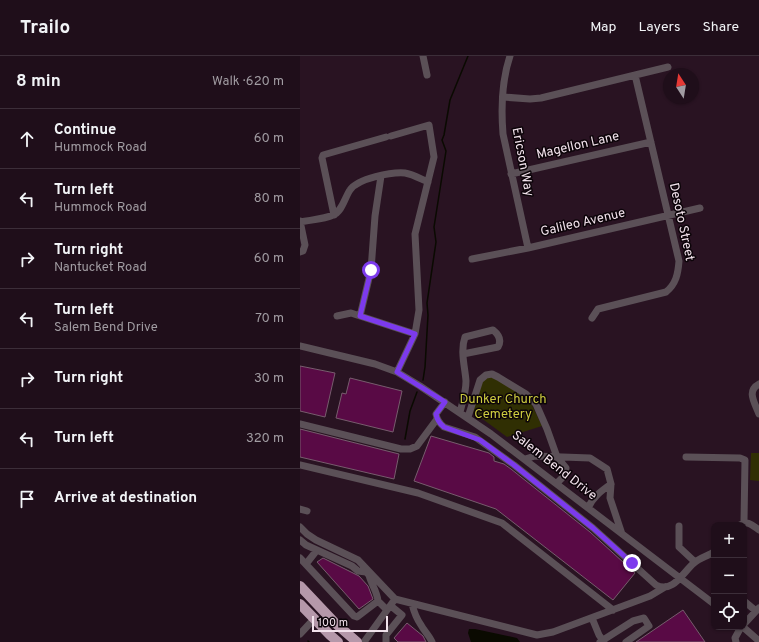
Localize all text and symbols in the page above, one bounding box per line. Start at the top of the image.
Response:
text: Trailo [20,16,70,40]
text: Map [590,19,616,36]
text: Layers [638,19,680,36]
text: Share [702,19,739,36]
north arrow [663,68,699,104]
text: 8 min [16,71,61,93]
text: Walk · 620 m [212,74,284,90]
text: Continue [54,121,116,140]
street label: Ericson Way [507,126,537,198]
icon: ahead [16,128,38,150]
street label: Magellon Lane [535,129,621,163]
text: 60 m [254,131,284,147]
text: Hummock Road [54,140,147,156]
text: Turn left [54,181,114,200]
street label: Desoto Street [665,181,697,263]
icon: left [16,188,38,210]
text: 80 m [254,191,284,207]
text: Hummock Road [54,200,147,216]
street label: Galileo Avenue [539,205,627,241]
text: Turn right [54,241,123,260]
icon: right [16,248,38,270]
text: 60 m [254,251,284,267]
text: Nantucket Road [54,260,147,276]
route start [362,261,380,279]
text: Turn left [54,301,114,320]
icon: left [16,308,38,330]
text: 70 m [255,311,284,327]
text: Salem Bend Drive [54,320,158,336]
icon: right [16,368,38,390]
text: Turn right [54,369,123,388]
text: 30 m [254,371,284,387]
park label: Dunker Church Cemetery [459,392,547,423]
icon: left [16,428,38,450]
street label: Salem Bend Drive [508,428,600,504]
text: Turn left [54,429,114,448]
text: 320 m [246,431,284,447]
icon: arrive [16,488,38,510]
text: Arrive at destination [54,489,197,508]
map controls [711,522,747,630]
button: + [711,522,747,558]
route end [623,554,641,572]
button: − [711,558,747,594]
button: locate [711,594,747,630]
scale bar [312,614,388,633]
text: 100 m [318,616,348,630]

